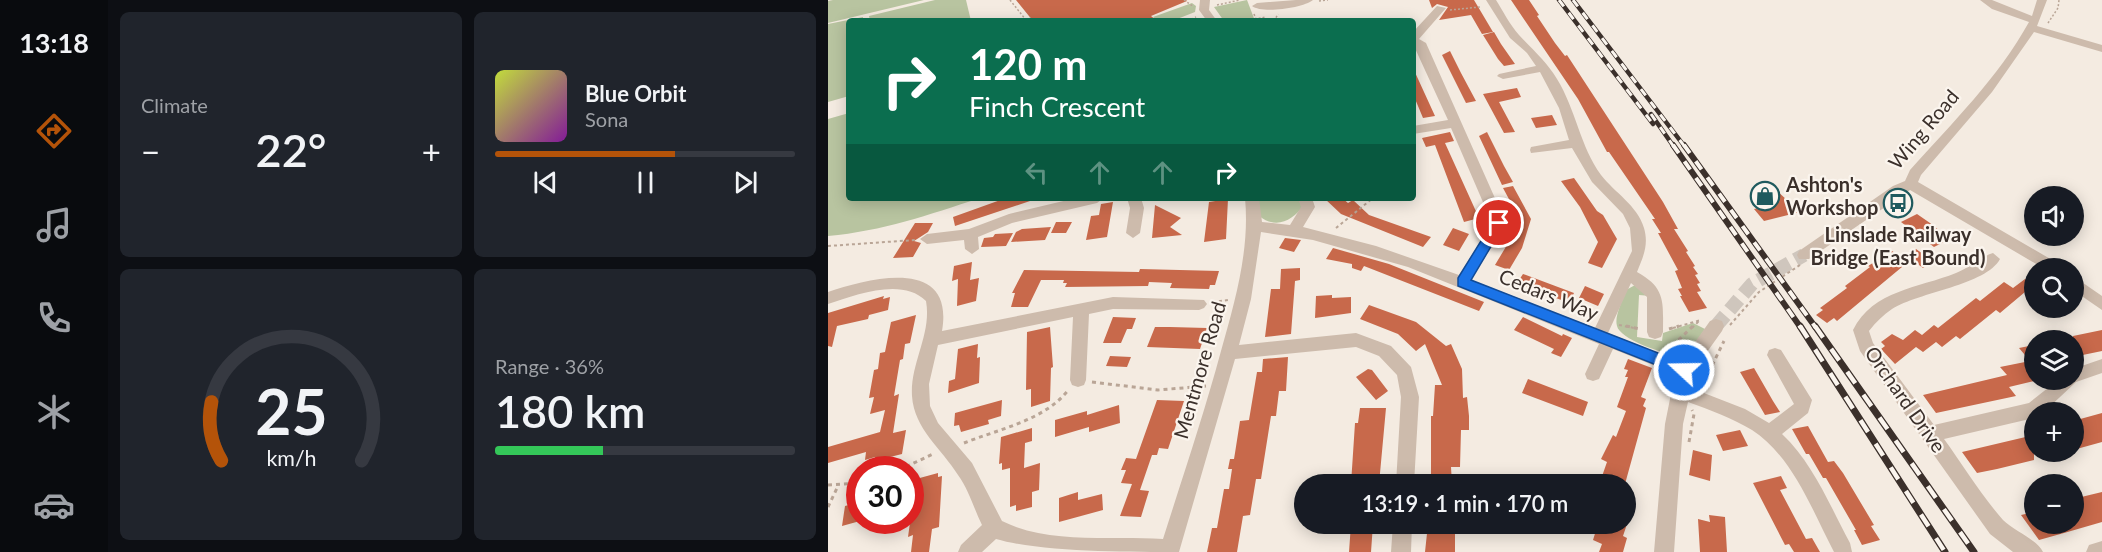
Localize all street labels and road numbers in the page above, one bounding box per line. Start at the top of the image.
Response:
street label: Wing Road [1883,84,1963,174]
street label: Cedars Way [1496,263,1603,325]
street label: Mentmore Road [1168,299,1230,441]
street label: Orchard Drive [1861,341,1951,457]

